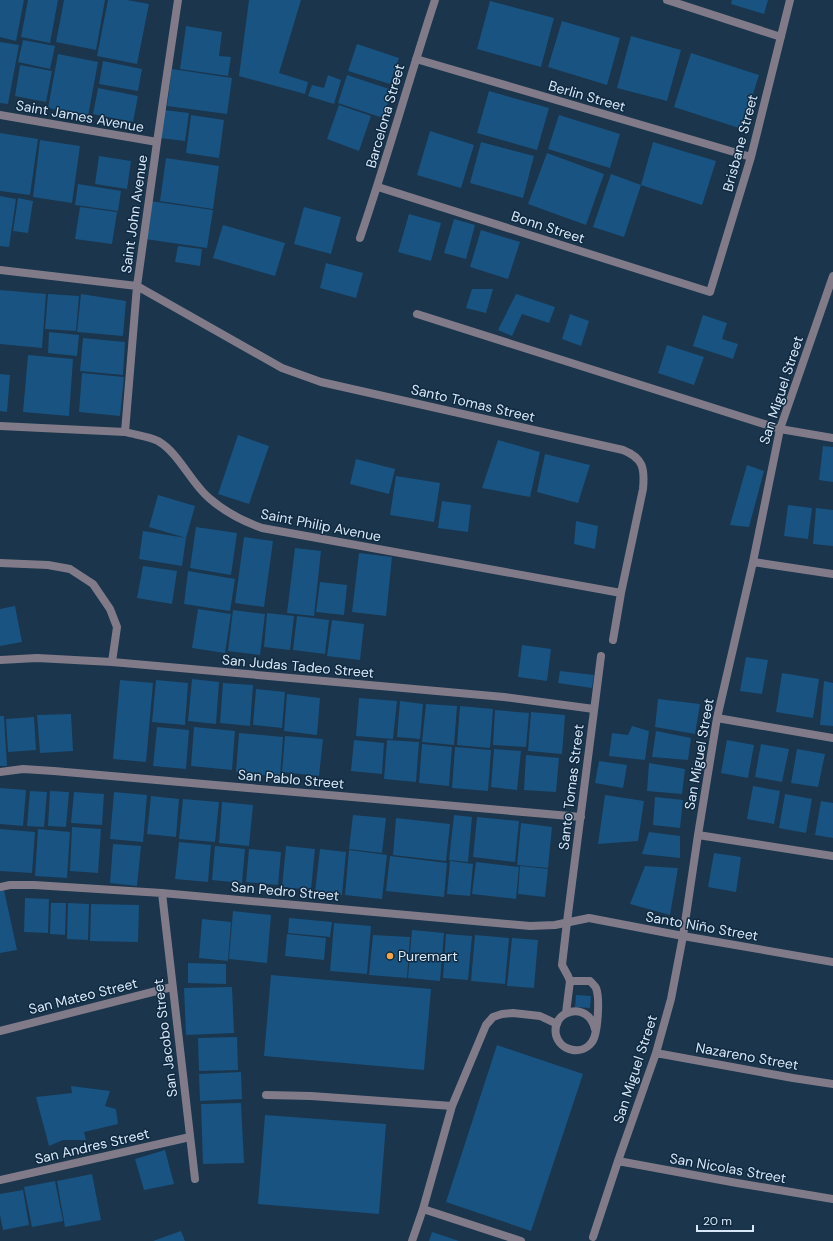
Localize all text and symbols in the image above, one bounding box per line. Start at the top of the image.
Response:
street label: Barcelona Street [362,62,408,170]
street label: Berlin Street [546,76,628,116]
street label: Brisbane Street [718,92,762,194]
street label: Saint James Avenue [15,96,145,136]
street label: Saint John Avenue [117,154,151,274]
street label: Bonn Street [509,207,587,247]
street label: San Miguel Street [755,334,807,446]
street label: Santo Tomas Street [409,380,537,426]
street label: Saint Philip Avenue [259,504,383,546]
street label: San Judas Tadeo Street [221,650,375,682]
street label: San Miguel Street [680,697,718,811]
street label: Santo Tomas Street [554,723,588,851]
street label: San Pablo Street [237,765,345,793]
street label: San Pedro Street [230,877,340,905]
street label: Santo Niño Street [644,907,760,945]
place label: Puremart [398,947,458,965]
marker: Puremart [385,951,395,961]
street label: San Mateo Street [27,974,139,1018]
street label: San Jacobo Street [149,978,181,1098]
street label: San Miguel Street [609,1013,661,1125]
street label: Nazareno Street [694,1038,800,1074]
street label: San Andres Street [33,1124,151,1168]
street label: San Nicolas Street [668,1149,788,1187]
scale bar [697,1207,753,1233]
text: 20 m [703,1213,732,1229]

